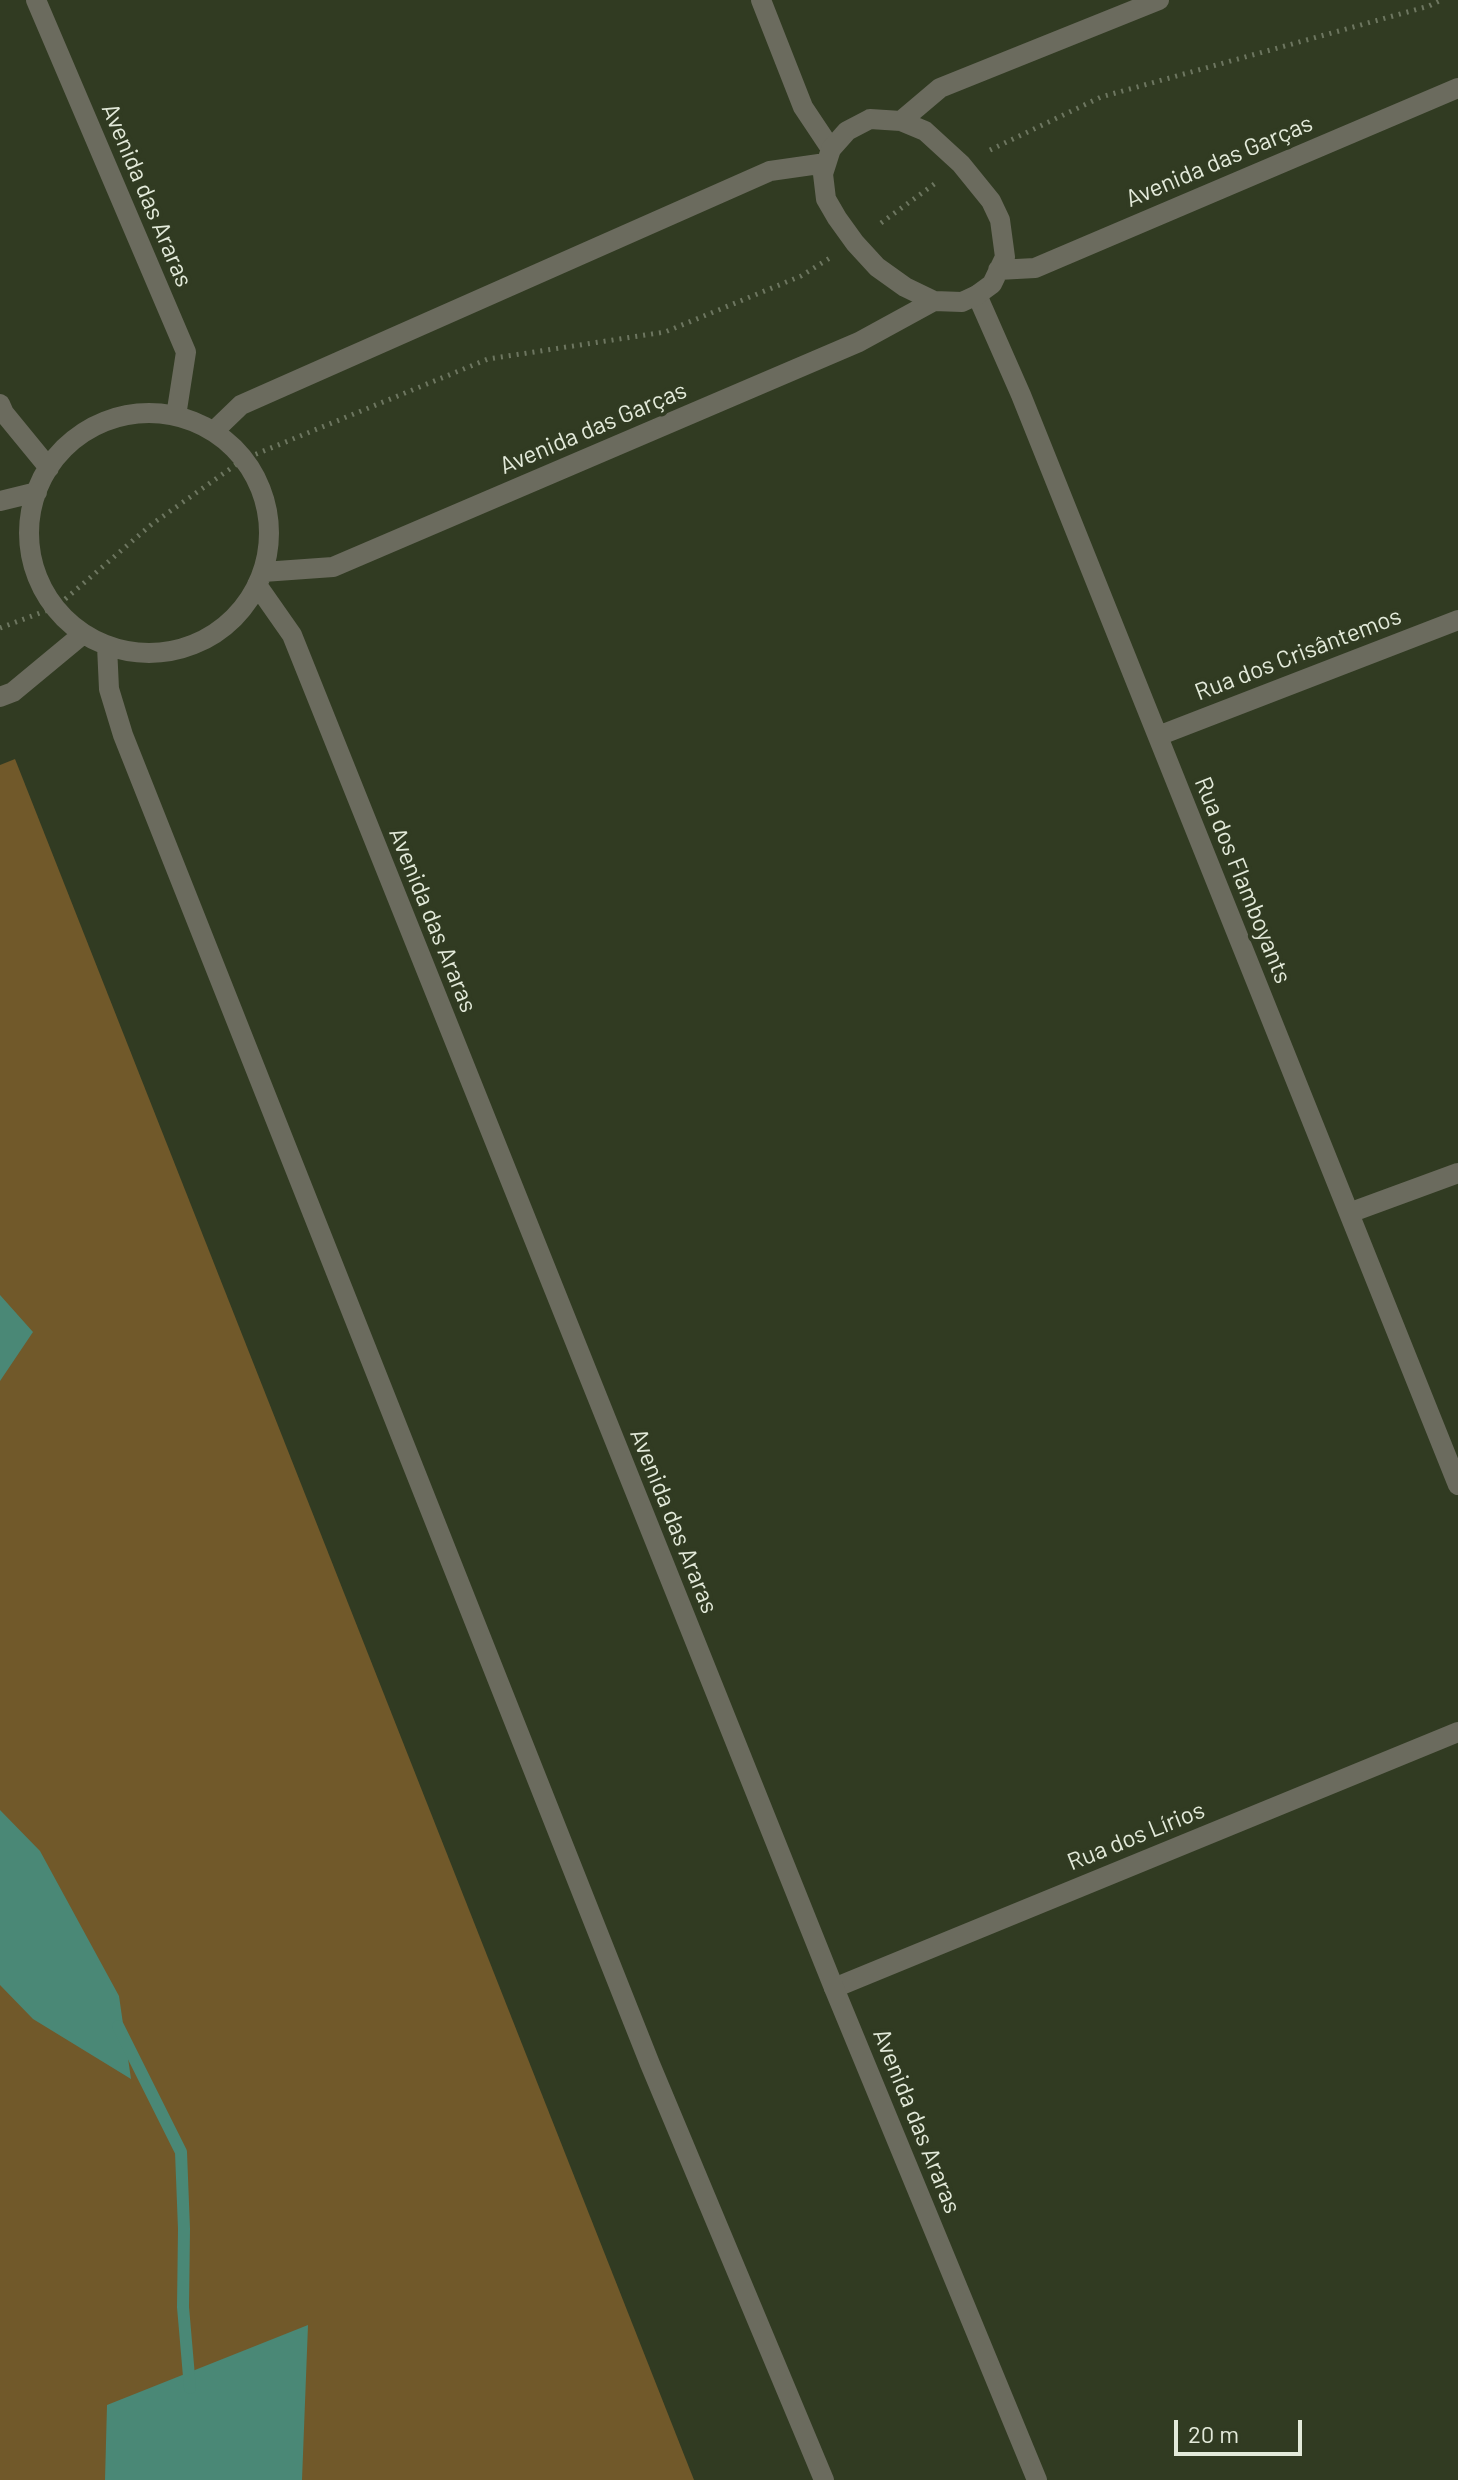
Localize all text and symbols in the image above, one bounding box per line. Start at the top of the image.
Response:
street label: Avenida das Araras [95,99,199,291]
street label: Avenida das Garças [1121,109,1317,213]
street label: Avenida das Garças [495,376,691,480]
street label: Rua dos Crisântemos [1191,601,1405,707]
street label: Rua dos Flamboyants [1188,773,1298,987]
street label: Avenida das Araras [383,823,483,1017]
street label: Avenida das Araras [624,1424,724,1618]
street label: Rua dos Lírios [1063,1795,1209,1877]
street label: Avenida das Araras [867,2024,967,2218]
scale bar [1178,2404,1306,2454]
text: 20 m [1188,2419,1239,2448]

